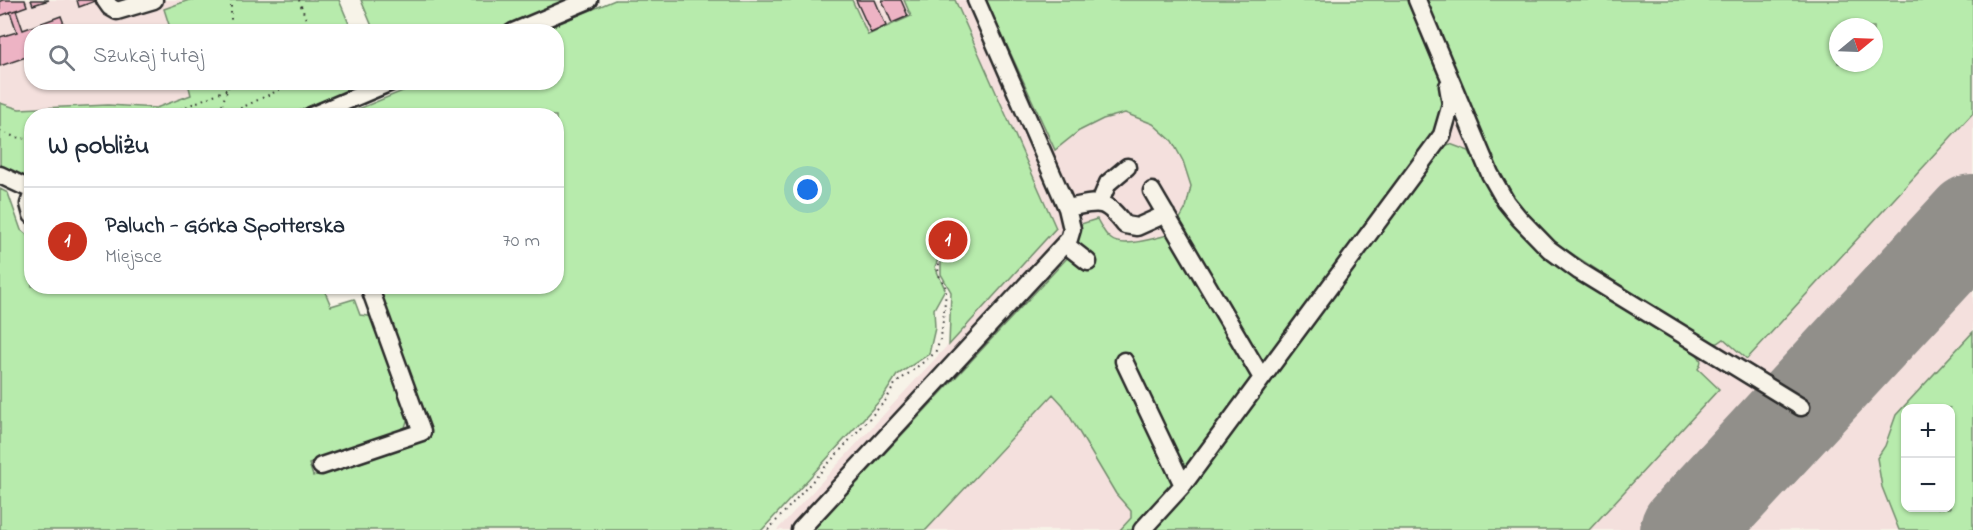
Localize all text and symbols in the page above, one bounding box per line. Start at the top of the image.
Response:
north arrow [1829,18,1883,72]
search box [24,24,564,90]
icon: search [45,41,78,74]
text: Szukaj tutaj [93,41,204,73]
text: W pobliżu [48,128,149,166]
your location [793,175,822,204]
text: Paluch - Górka Spotterska [105,211,345,243]
pin: 1 [928,218,968,262]
text: 1 [64,227,71,256]
text: 70 m [503,227,540,256]
text: Miejsce [105,243,162,272]
map controls [1901,404,1955,512]
button: + [1901,404,1955,458]
button: − [1901,458,1955,512]

